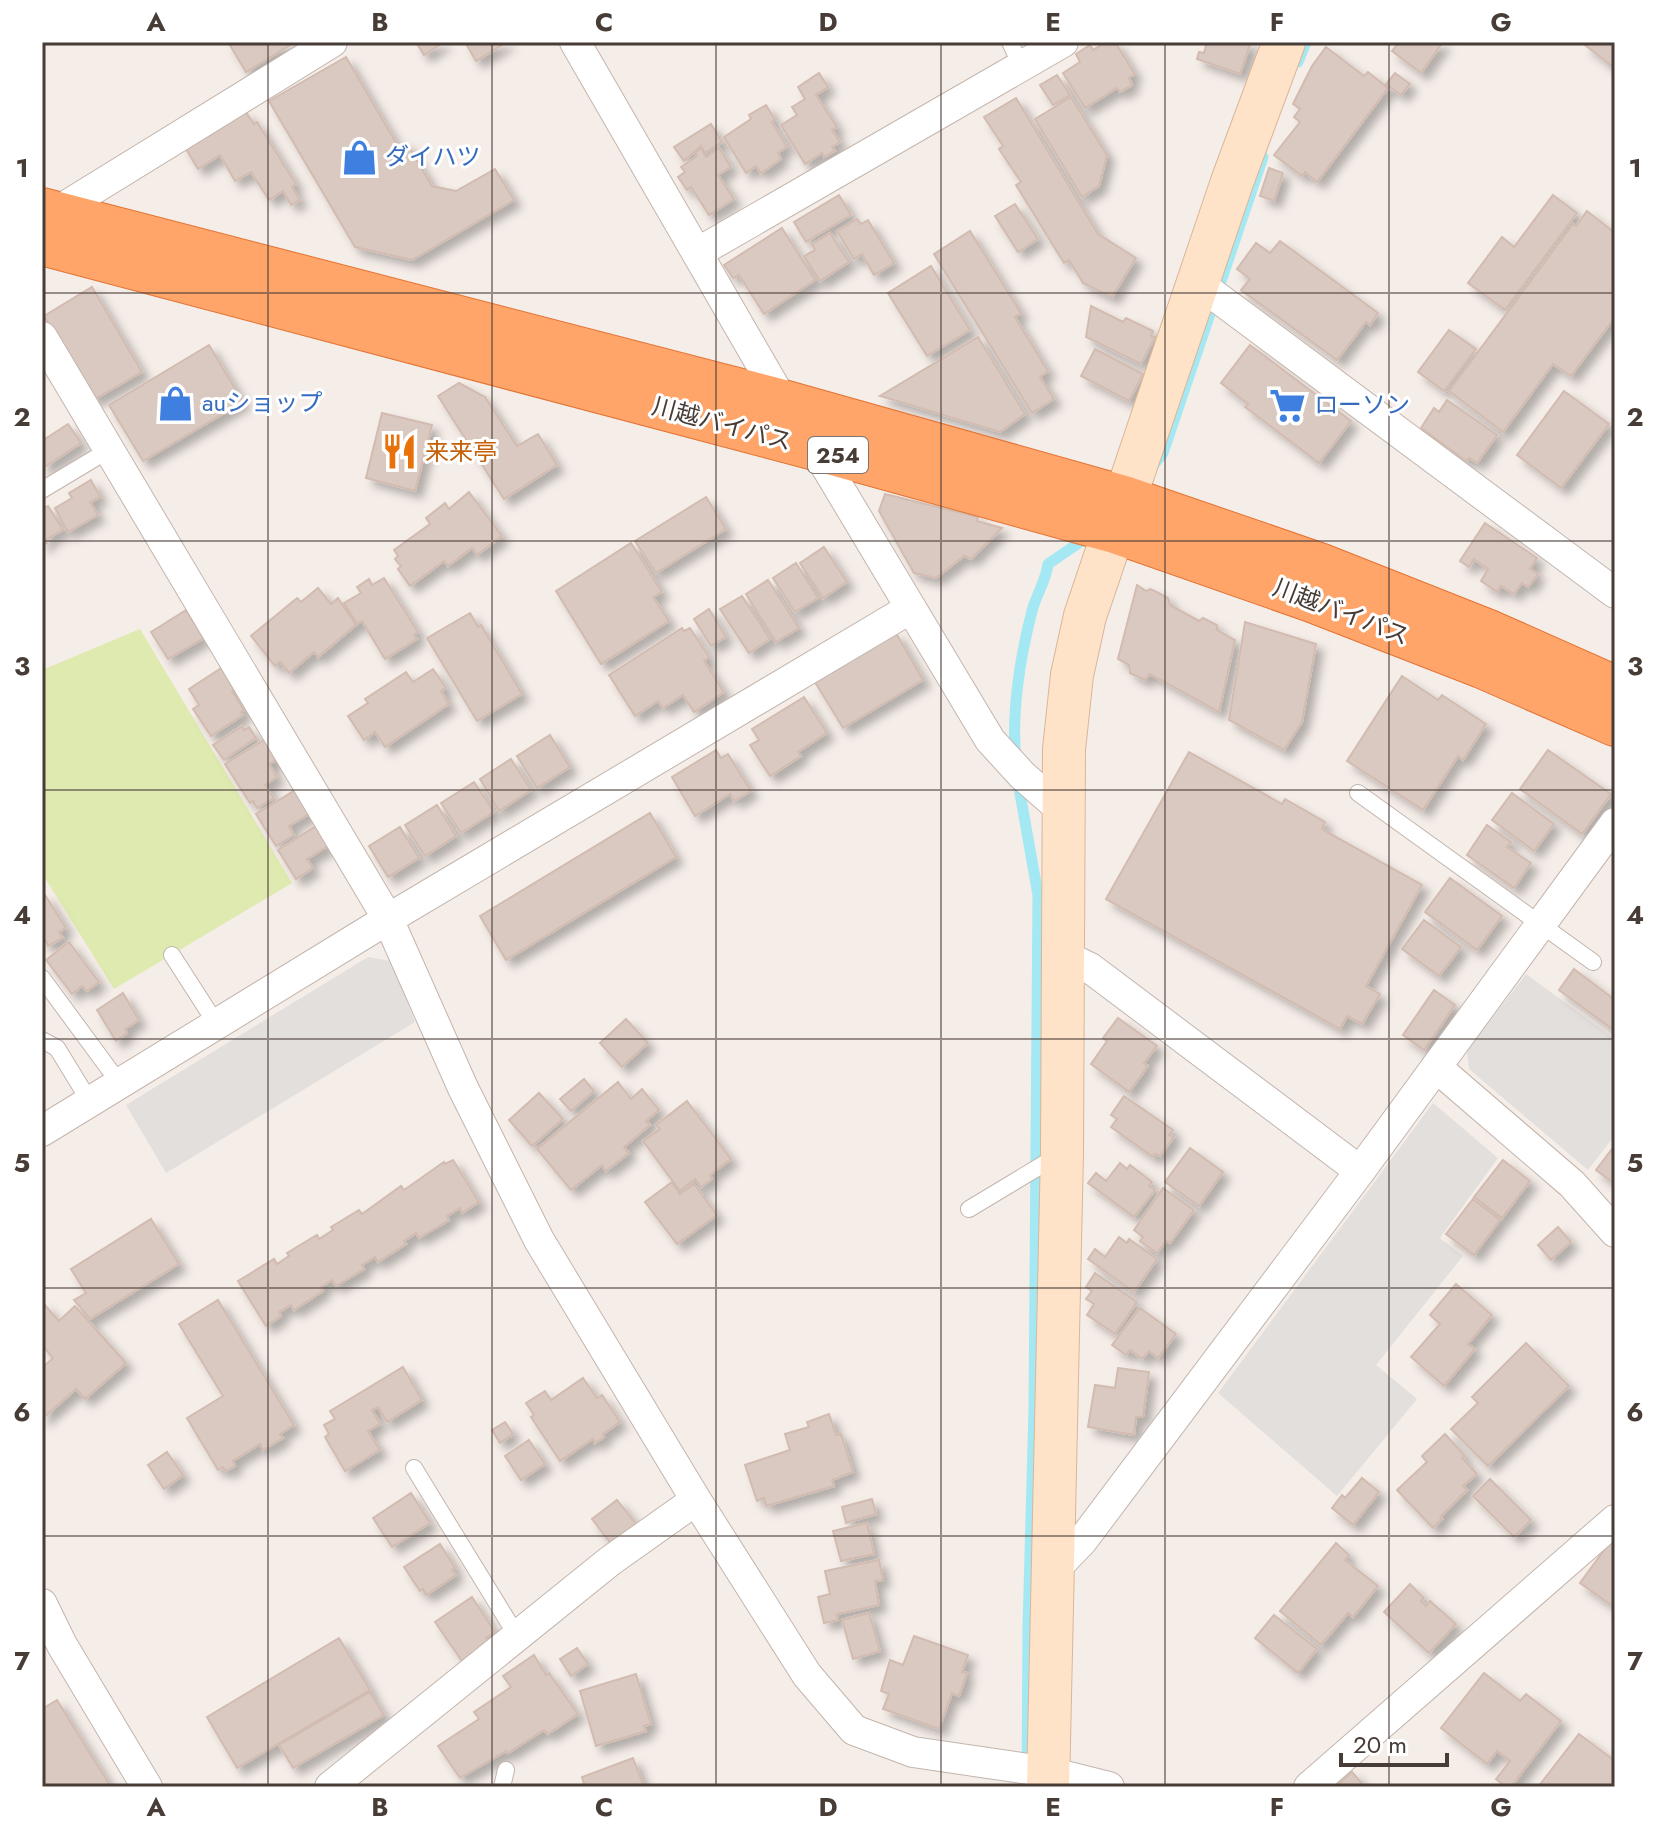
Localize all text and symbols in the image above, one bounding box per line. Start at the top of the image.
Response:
text: A [145,3,166,41]
text: B [371,3,389,41]
text: C [595,3,613,41]
text: D [818,3,838,41]
text: E [1045,3,1061,41]
text: F [1270,3,1284,41]
text: G [1490,3,1512,41]
shop icon: ダイハツ [340,138,378,176]
place label: ダイハツ [385,139,481,174]
text: 1 [15,149,29,187]
text: 1 [1628,149,1642,187]
shop icon: auショップ [157,384,195,422]
place label: auショップ [202,385,322,420]
supermarket icon: ローソン [1269,386,1307,424]
place label: ローソン [1314,387,1410,422]
street label: 川越バイパス [648,388,796,459]
text: 2 [13,398,31,436]
text: 2 [1626,398,1644,436]
restaurant icon: 来来亭 [380,433,418,471]
place label: 来来亭 [425,434,497,469]
road number: 254 [808,437,868,473]
street label: 川越バイパス [1268,569,1414,654]
text: 3 [14,647,30,685]
text: 3 [1627,647,1643,685]
text: 4 [13,896,31,934]
text: 4 [1626,896,1644,934]
text: 5 [14,1144,30,1182]
text: 5 [1627,1144,1643,1182]
text: 6 [13,1393,31,1431]
text: 6 [1626,1393,1644,1431]
text: 7 [14,1642,30,1680]
text: 7 [1627,1642,1643,1680]
scale bar [1341,1717,1447,1767]
text: 20 m [1353,1727,1407,1762]
text: A [145,1788,166,1826]
text: B [371,1788,389,1826]
text: C [595,1788,613,1826]
text: D [818,1788,838,1826]
text: E [1045,1788,1061,1826]
text: F [1270,1788,1284,1826]
text: G [1490,1788,1512,1826]

